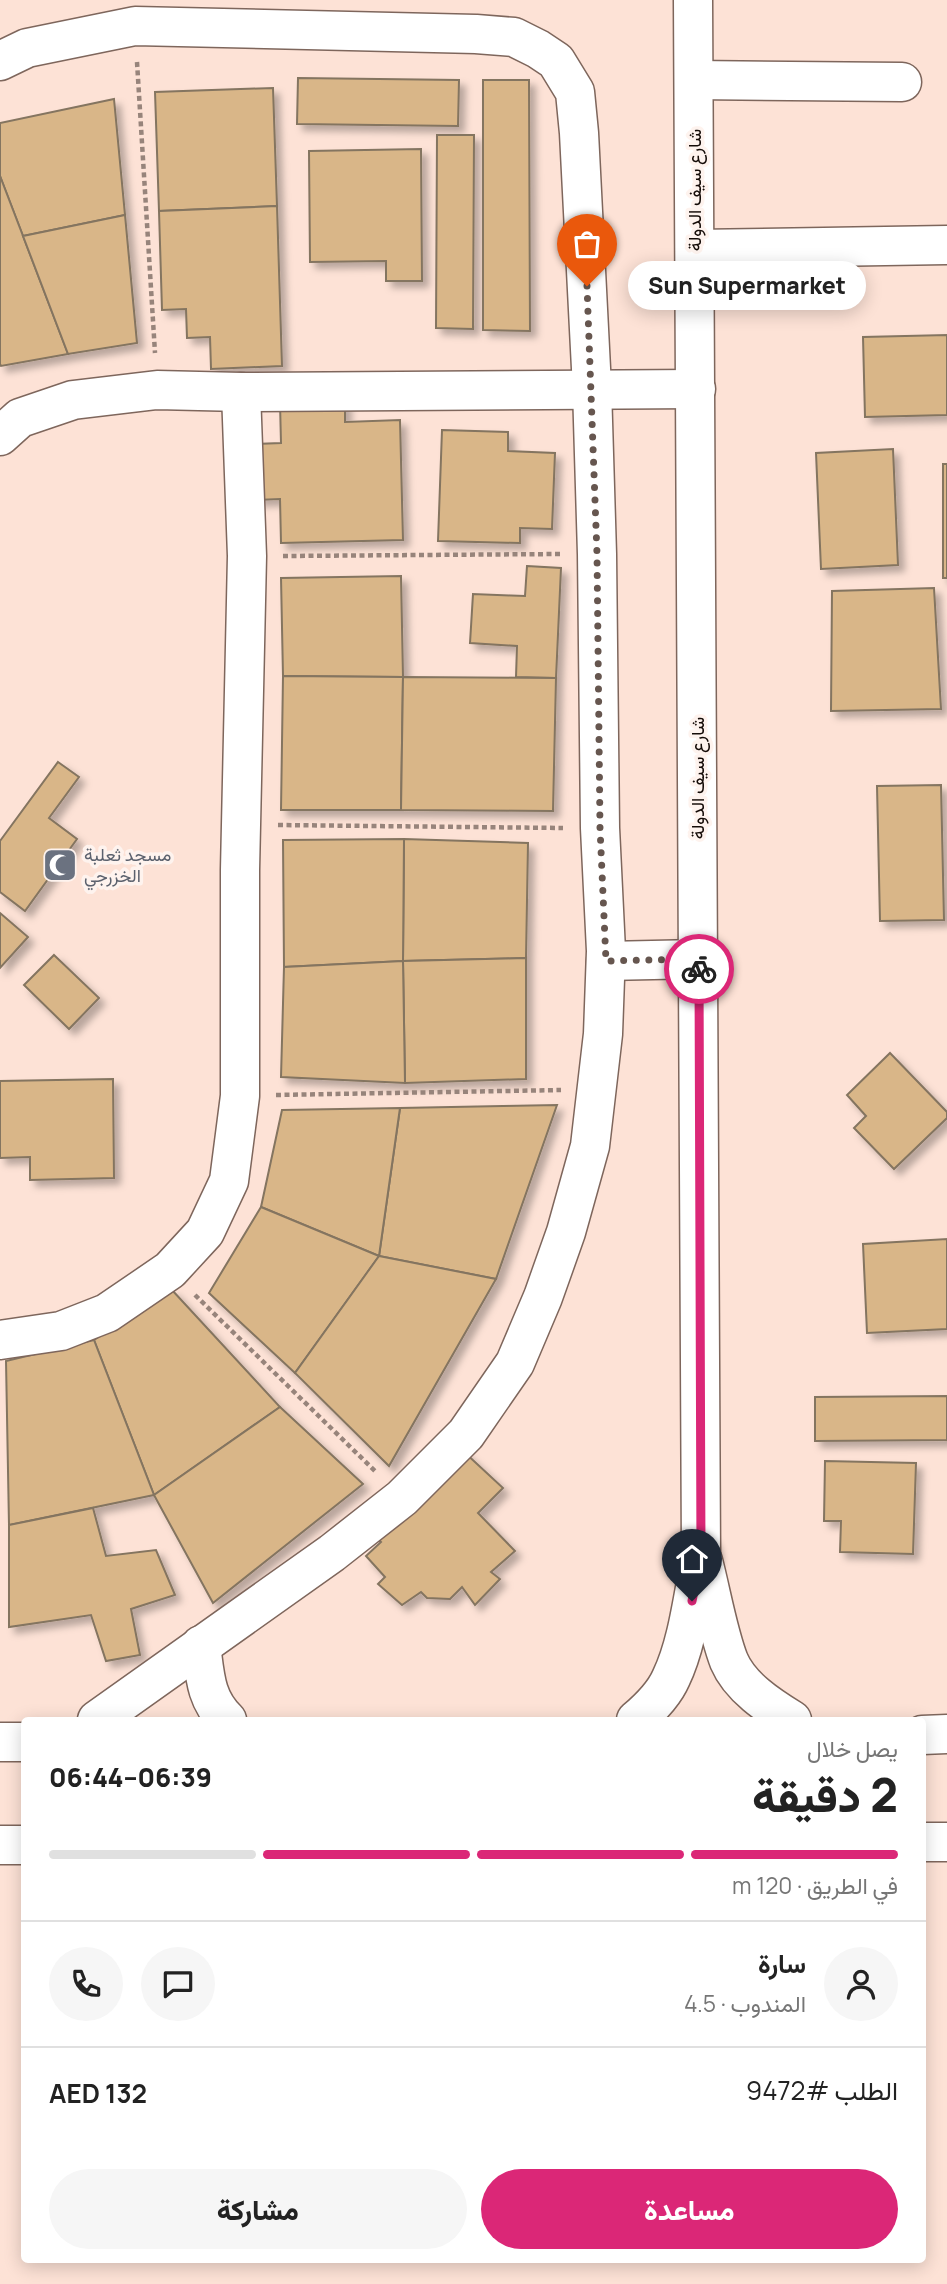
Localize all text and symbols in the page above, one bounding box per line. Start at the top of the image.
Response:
street label: شارع سيف الدولة [682,129,707,251]
pin [557,214,617,286]
icon: bag [568,225,606,263]
callout: Sun Supermarket [629,262,867,310]
text: Sun Supermarket [648,269,846,301]
street label: شارع سيف الدولة [685,717,710,839]
place label: مسجد ثعلبة الخزرجي [84,842,171,891]
mosque icon: مسجد ثعلبة الخزرجي [41,846,79,884]
courier [664,934,734,1004]
icon: bike [680,950,718,988]
pin [662,1529,722,1601]
icon: home [673,1540,711,1578]
text: يصل خلال [807,1732,898,1764]
text: 06:39–06:44 [49,1759,212,1795]
text: 2 دقيقة [752,1763,898,1826]
text: في الطريق · 120 m [732,1869,898,1901]
text: سارة [758,1945,806,1981]
button: phone [49,1947,123,2021]
button: chat [141,1947,215,2021]
button: person [824,1947,898,2021]
text: المندوب · 4.5 [684,1987,806,2019]
text: الطلب #9472 [746,2072,898,2108]
text: AED 132 [49,2075,147,2111]
button: مشاركة [49,2169,467,2249]
button: مساعدة [481,2169,898,2249]

